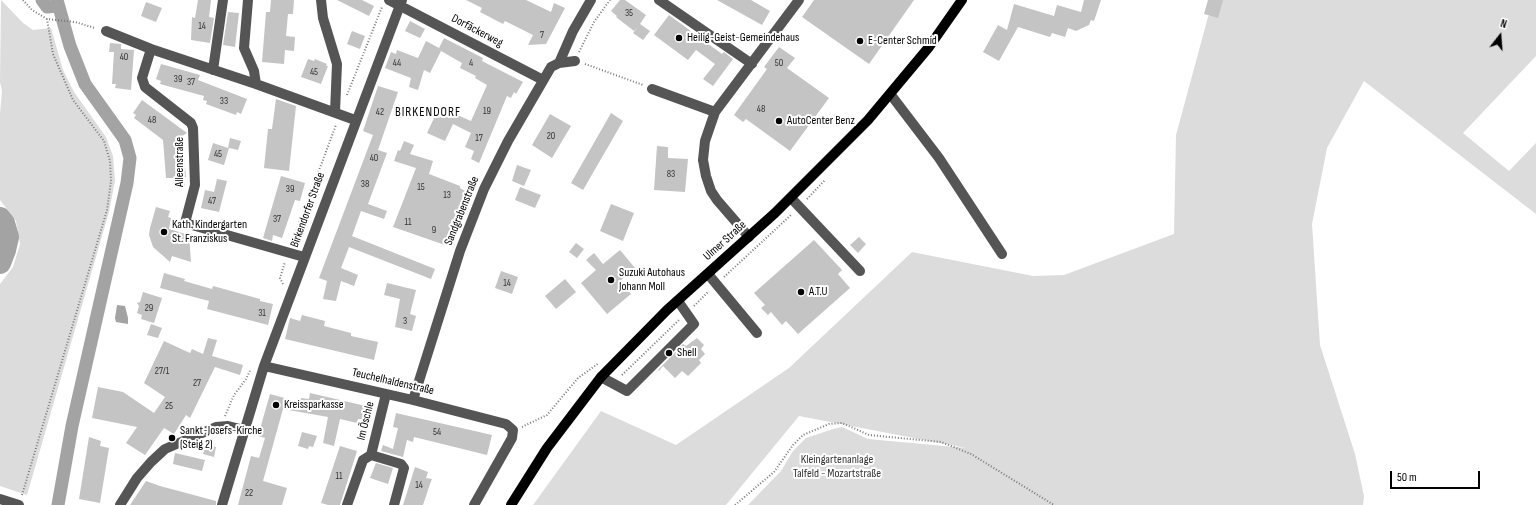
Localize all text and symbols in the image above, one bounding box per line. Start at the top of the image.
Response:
house number: 35 [625,7,633,19]
street label: Dorfäckerweg [449,11,505,51]
north arrow [1480,16,1520,56]
text: N [1499,17,1508,31]
house number: 14 [198,20,206,32]
house number: 7 [540,29,544,41]
place label: Heilig-Geist-Gemeindehaus [687,31,799,45]
marker: Heilig-Geist-Gemeindehaus [674,33,684,43]
place label: E-Center Schmid [868,34,937,48]
marker: E-Center Schmid [855,36,865,46]
house number: 40 [120,51,128,63]
house number: 44 [393,57,401,69]
house number: 4 [469,57,473,69]
house number: 50 [775,57,783,69]
house number: 45 [310,66,318,78]
house number: 39 [174,73,182,85]
house number: 37 [187,76,195,88]
house number: 33 [220,95,228,107]
house number: 48 [757,103,765,115]
district label: BIRKENDORF [395,105,461,121]
house number: 19 [483,105,491,117]
house number: 42 [376,106,384,118]
house number: 48 [148,114,156,126]
place label: AutoCenter Benz [787,114,855,128]
marker: AutoCenter Benz [774,116,784,126]
house number: 20 [547,130,555,142]
house number: 17 [475,132,483,144]
street label: Alleenstraße [173,137,187,187]
house number: 45 [214,148,222,160]
house number: 40 [370,152,378,164]
house number: 83 [667,168,675,180]
street label: Birkendorfer Straße [288,170,328,250]
street label: Sandgrabenstraße [442,174,482,248]
house number: 38 [361,178,369,190]
house number: 15 [417,181,425,193]
house number: 39 [286,183,294,195]
house number: 13 [443,189,451,201]
house number: 47 [208,195,216,207]
house number: 37 [273,213,281,225]
house number: 11 [405,216,411,228]
place label: Kath. Kindergarten St. Franziskus [172,218,247,246]
street label: Ulmer Straße [701,218,749,264]
house number: 9 [432,224,436,236]
marker: Kath. Kindergarten St. Franziskus [159,227,169,237]
place label: Suzuki Autohaus Johann Moll [619,266,685,294]
marker: Suzuki Autohaus Johann Moll [606,275,616,285]
house number: 14 [503,277,511,289]
place label: A.T.U [809,285,827,299]
marker: A.T.U [796,287,806,297]
house number: 29 [145,302,153,314]
house number: 31 [258,307,266,319]
house number: 3 [403,315,407,327]
place label: Shell [677,346,697,360]
marker: Shell [664,348,674,358]
house number: 27/1 [155,365,169,377]
street label: Teuchelhaldenstraße [351,366,435,398]
house number: 27 [193,377,201,389]
place label: Kreissparkasse [284,398,344,412]
house number: 25 [165,400,173,412]
marker: Kreissparkasse [271,400,281,410]
street label: Im Öschle [354,400,378,442]
place label: Sankt-Josefs-Kirche (Steig 2) [180,424,262,452]
house number: 54 [433,426,441,438]
marker: Sankt-Josefs-Kirche (Steig 2) [167,433,177,443]
park label: Kleingartenanlage Talfeld - Mozartstraße [793,453,881,481]
scale bar [1392,463,1482,489]
house number: 11 [336,470,342,482]
text: 50 m [1397,470,1417,485]
house number: 14 [415,479,423,491]
house number: 22 [245,487,253,499]

